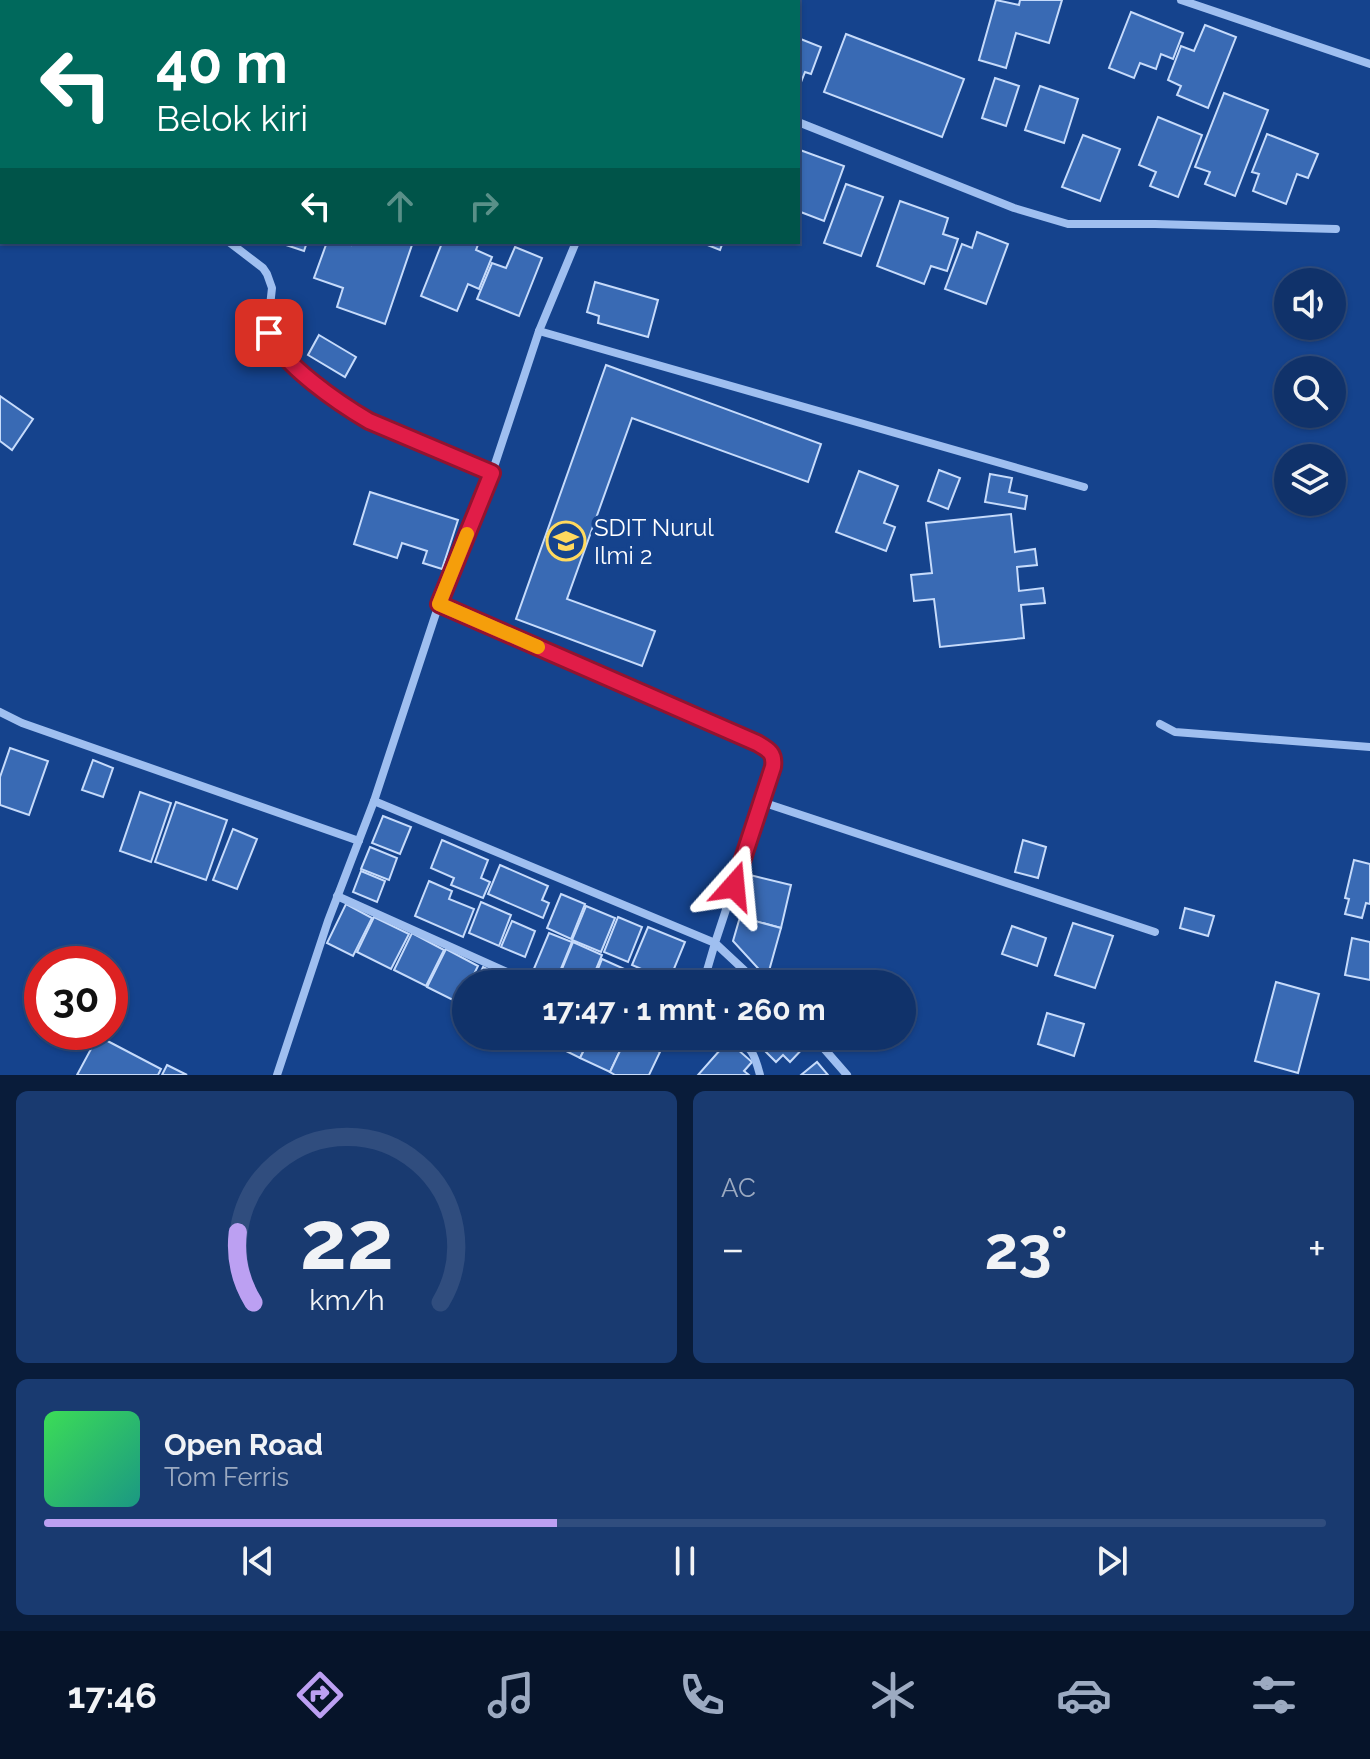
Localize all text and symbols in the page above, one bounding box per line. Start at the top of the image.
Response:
text: 40 m [156,30,288,96]
icon: left [24,32,128,136]
text: Belok kiri [156,97,308,139]
icon: left [294,184,338,228]
icon: ahead [378,184,422,228]
icon: right [462,184,506,228]
map controls [1274,268,1346,516]
button: sound [1274,268,1346,340]
pin [235,299,303,367]
icon: arrive [247,311,291,355]
button: search [1274,356,1346,428]
button: layers [1274,444,1346,516]
place label: SDIT Nurul Ilmi 2 [594,513,714,570]
school or university icon: SDIT Nurul Ilmi 2 [545,520,587,562]
position arrow [692,844,776,928]
speed limit sign: 30 [24,946,128,1050]
text: 17:47 · 1 mnt · 260 m [542,992,826,1027]
text: AC [721,1173,756,1203]
text: 22 [300,1191,393,1288]
text: 23° [984,1213,1068,1283]
text: − [721,1223,745,1274]
text: + [1308,1223,1326,1274]
text: km/h [309,1283,384,1317]
text: Open Road [164,1427,323,1462]
text: Tom Ferris [164,1462,289,1492]
icon: previous [236,1539,280,1583]
icon: pause [663,1539,707,1583]
icon: next [1090,1539,1134,1583]
icon: directions [292,1667,348,1723]
icon: music [483,1667,539,1723]
icon: phone [674,1667,730,1723]
icon: climate [865,1667,921,1723]
icon: car [1056,1667,1112,1723]
icon: filters [1246,1667,1302,1723]
text: 17:46 [67,1674,157,1716]

